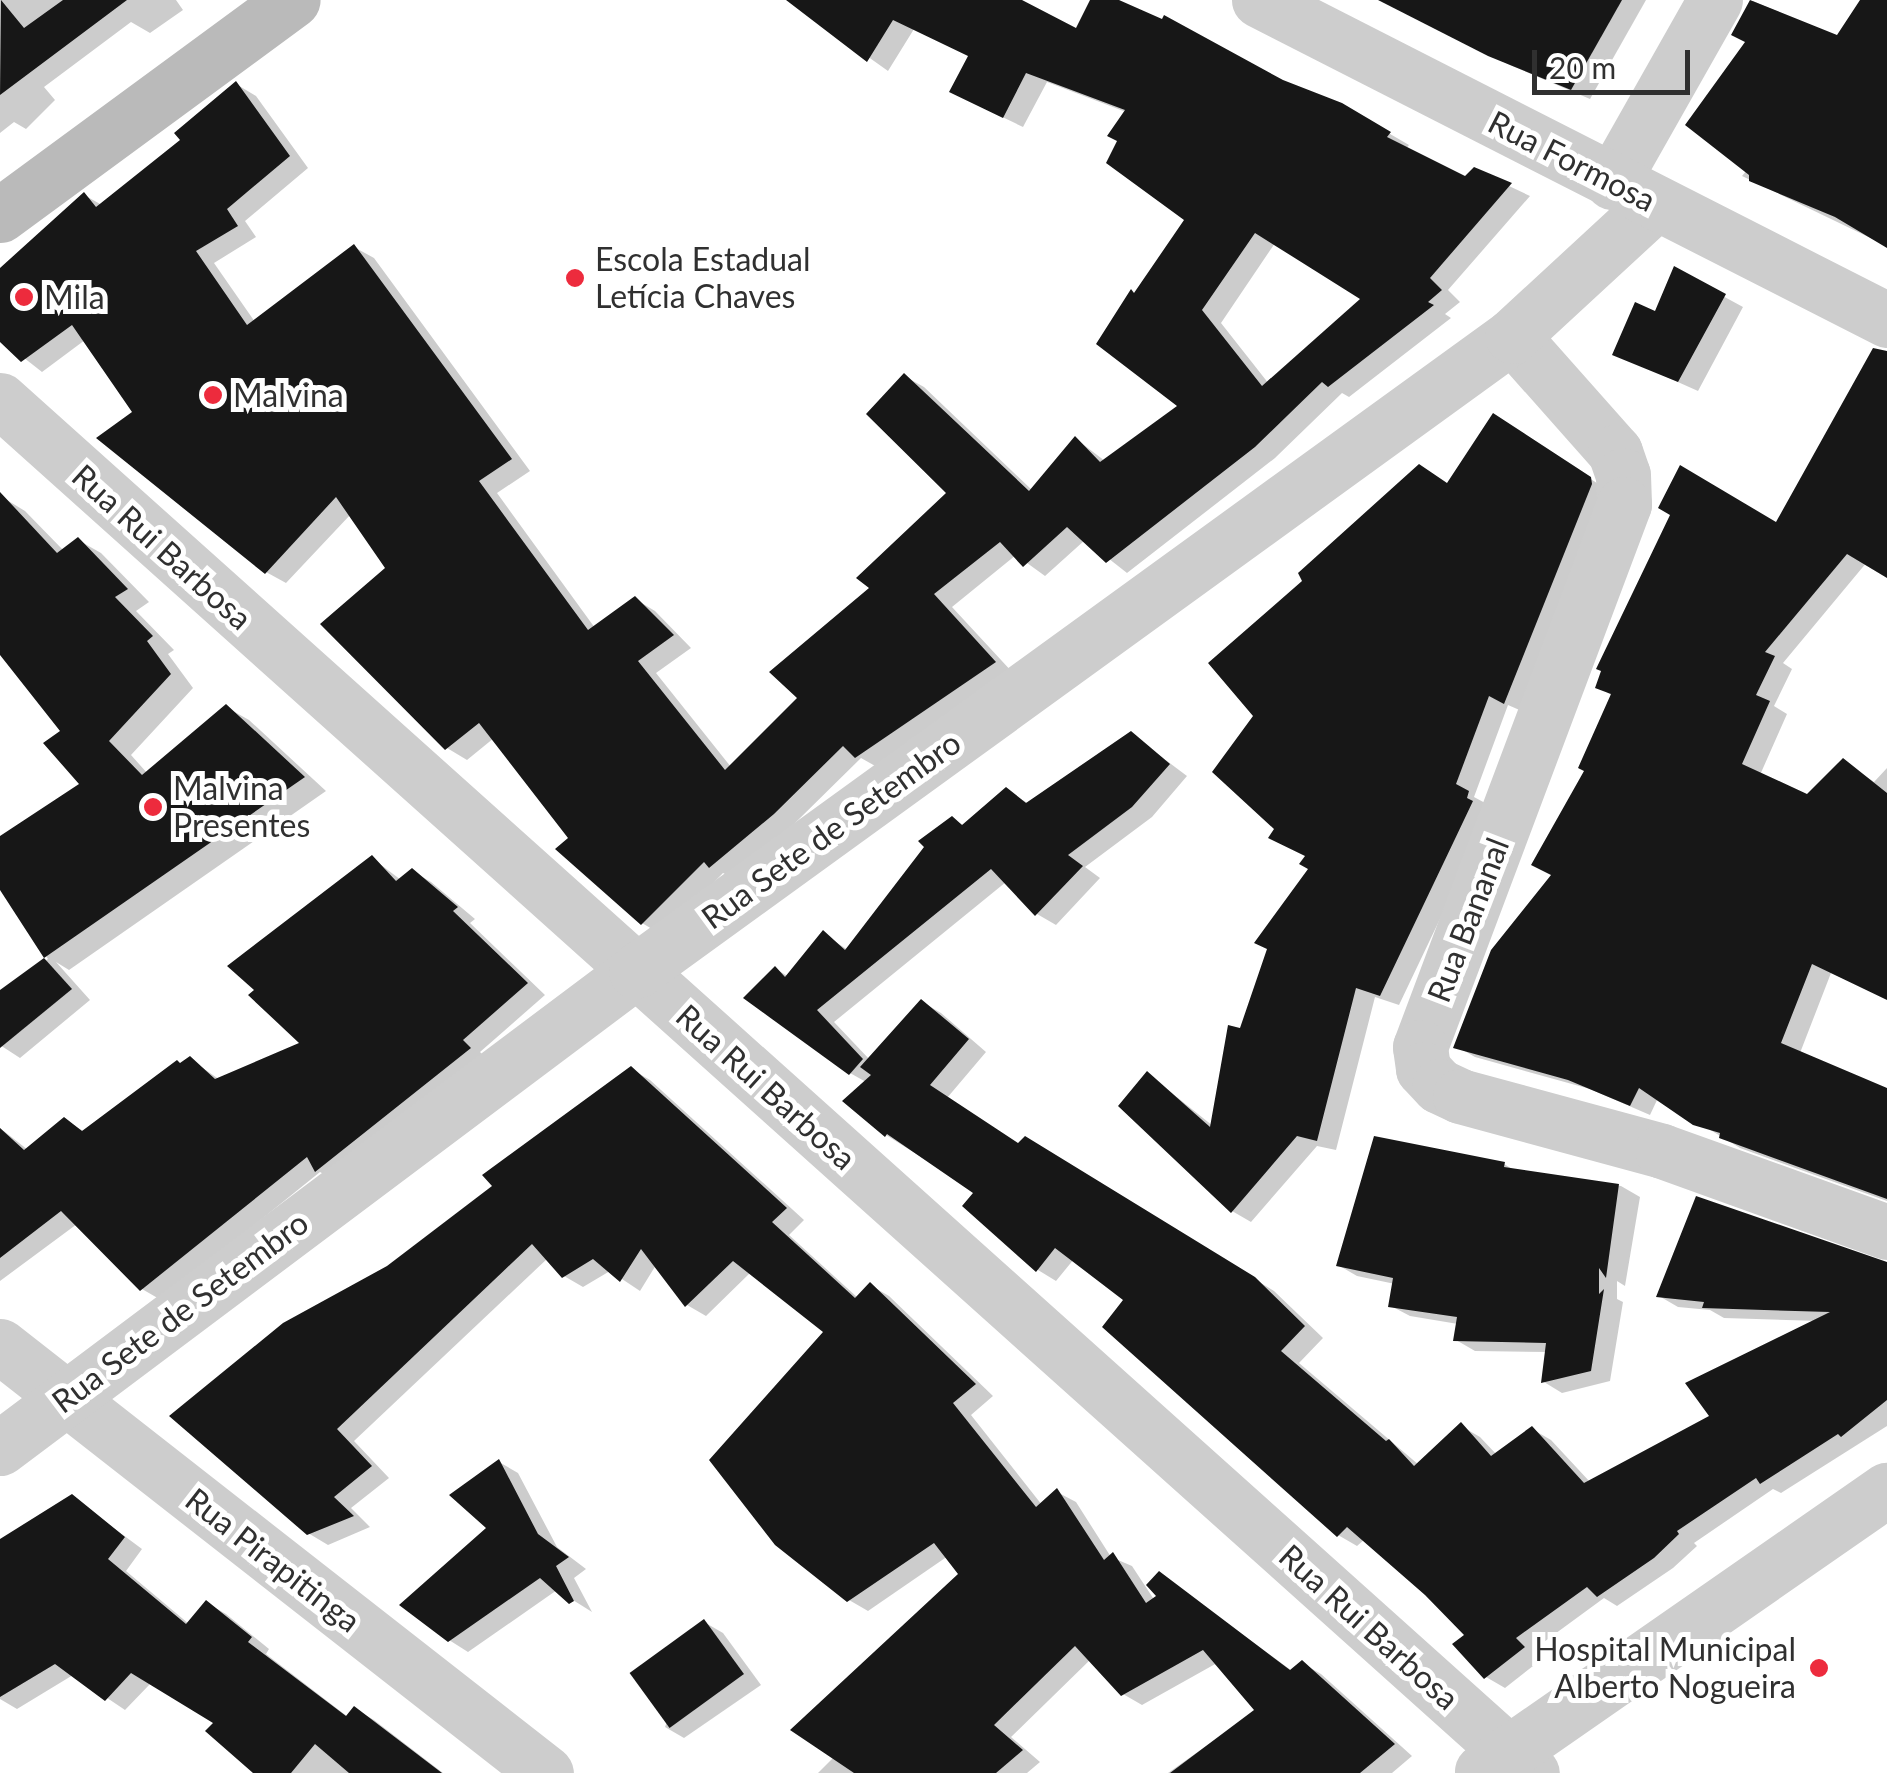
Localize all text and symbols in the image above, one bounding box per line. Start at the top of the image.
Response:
scale bar [1537,30,1694,92]
text: 20 m [1549,49,1616,85]
street label: Rua Formosa [1482,103,1662,219]
place label: Escola Estadual Letícia Chaves [595,241,811,316]
marker: Escola Estadual Letícia Chaves [564,267,586,289]
place label: Mila [44,278,105,316]
marker: Mila [13,286,35,308]
place label: Malvina [233,376,344,414]
marker: Malvina [202,384,224,406]
street label: Rua Rui Barbosa [64,456,260,638]
street label: Rua Sete de Setembro [694,723,968,937]
place label: Malvina Presentes [173,770,310,845]
marker: Malvina Presentes [142,796,164,818]
street label: Rua Bananal [1419,832,1517,1008]
street label: Rua Rui Barbosa [668,996,864,1178]
street label: Rua Sete de Setembro [44,1203,316,1421]
street label: Rua Pirapitinga [178,1480,368,1640]
street label: Rua Rui Barbosa [1271,1536,1467,1718]
place label: Hospital Municipal Alberto Nogueira [1534,1631,1796,1706]
marker: Hospital Municipal Alberto Nogueira [1806,1655,1832,1681]

